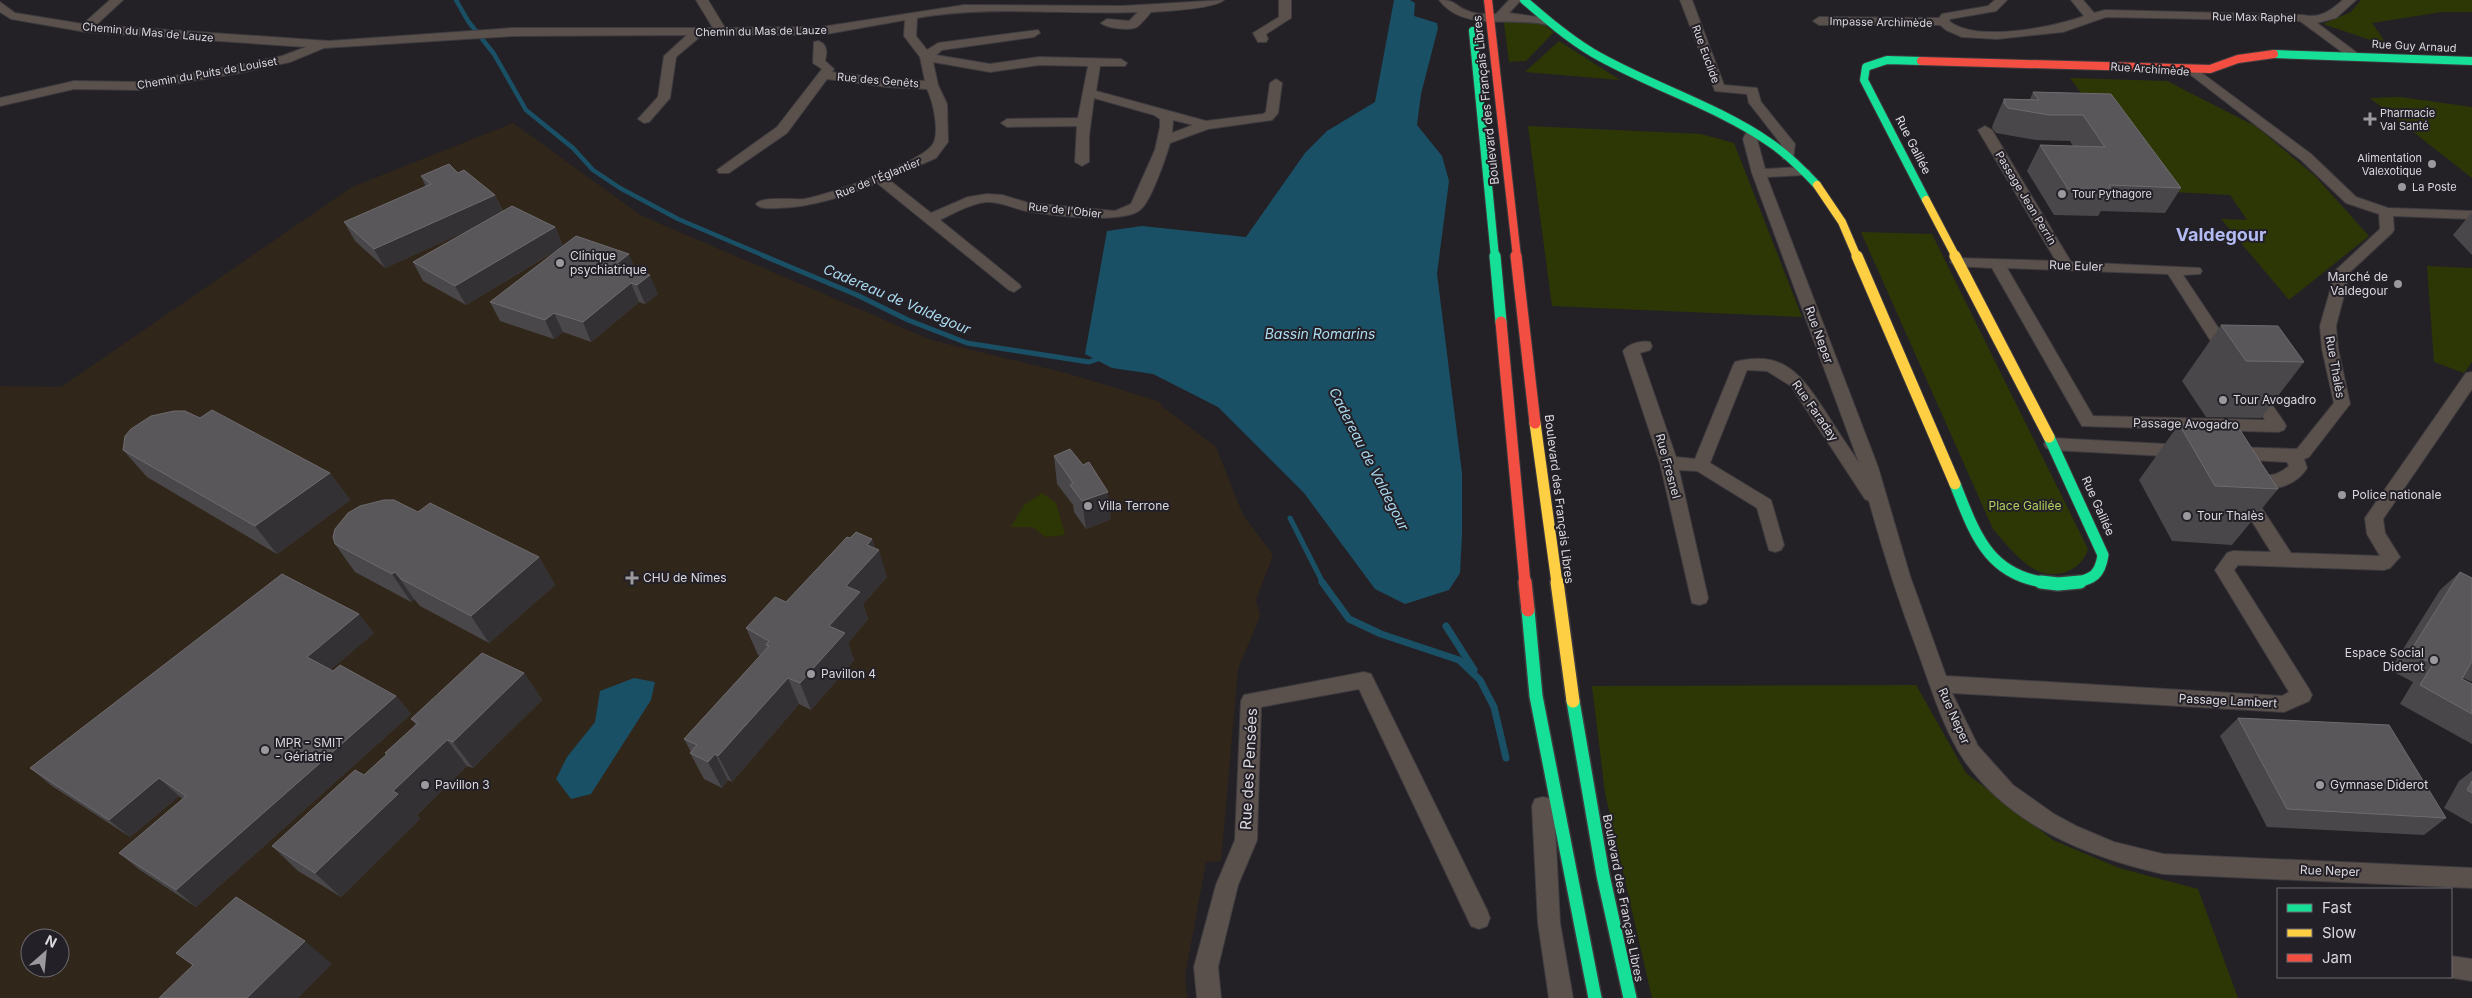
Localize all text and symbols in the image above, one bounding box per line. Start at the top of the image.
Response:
street label: Rue Max Raphel [2212,9,2296,25]
street label: Impasse Archimède [1829,14,1933,30]
street label: Boulevard des Français Libres [1469,15,1502,186]
street label: Chemin du Mas de Lauze [82,19,214,45]
street label: Chemin du Mas de Lauze [695,23,827,39]
street label: Rue Euclide [1689,23,1723,85]
street label: Rue Guy Arnaud [2371,37,2457,55]
street label: Chemin du Puits de Louiset [136,54,278,92]
street label: Rue Archimède [2110,59,2190,79]
street label: Rue des Genêts [837,69,920,91]
place label: Pharmacie Val Santé [2380,106,2435,133]
street label: Rue Galilée [1892,113,1935,177]
marker: Pharmacie Val Santé [2364,113,2376,125]
street label: Passage Jean Perrin [1992,149,2060,247]
place label: Alimentation Valexotique [2357,151,2422,178]
street label: Rue de l'Églantier [833,155,923,201]
marker: Alimentation Valexotique [2426,158,2438,170]
place label: La Poste [2412,180,2457,194]
marker: La Poste [2396,181,2408,193]
place label: Tour Pythagore [2072,187,2152,201]
marker: Tour Pythagore [2056,188,2068,200]
street label: Rue de l'Obier [1028,199,1102,221]
district label: Valdegour [2176,224,2266,245]
place label: Clinique psychiatrique [570,248,647,277]
marker: Clinique psychiatrique [554,257,566,269]
street label: Rue Euler [2049,257,2104,274]
water label: Cadereau de Valdegour [821,260,974,338]
place label: Marché de Valdegour [2327,269,2388,298]
marker: Marché de Valdegour [2392,278,2404,290]
street label: Rue Neper [1802,304,1837,366]
water label: Bassin Romarins [1265,325,1375,342]
street label: Rue Thalès [2323,335,2348,399]
street label: Rue Faraday [1789,377,1842,444]
water label: Cadereau de Valdegour [1326,384,1413,534]
place label: Tour Avogadro [2233,392,2316,407]
marker: Tour Avogadro [2217,394,2229,406]
street label: Boulevard des Français Libres [1542,413,1577,584]
street label: Passage Avogadro [2133,415,2239,432]
street label: Rue Fresnel [1653,432,1684,500]
street label: Rue Galilée [2079,474,2118,538]
place label: Police nationale [2352,487,2441,502]
marker: Police nationale [2336,489,2348,501]
place label: Villa Terrone [1098,498,1169,513]
park label: Place Galilée [1989,498,2061,513]
marker: Villa Terrone [1082,500,1094,512]
place label: Tour Thalès [2197,508,2264,523]
marker: Tour Thalès [2181,510,2193,522]
place label: CHU de Nîmes [643,570,727,585]
marker: CHU de Nîmes [625,571,639,585]
place label: Espace Social Diderot [2345,645,2424,674]
marker: Espace Social Diderot [2428,654,2440,666]
place label: Pavillon 4 [821,666,876,681]
marker: Pavillon 4 [805,668,817,680]
street label: Rue Neper [1935,685,1974,747]
street label: Passage Lambert [2178,690,2278,711]
street label: Rue des Pensées [1236,707,1261,830]
place label: MPR - SMIT - Gériatrie [275,735,343,764]
marker: MPR - SMIT - Gériatrie [259,744,271,756]
place label: Pavillon 3 [435,777,490,792]
place label: Gymnase Diderot [2330,777,2428,792]
marker: Pavillon 3 [419,779,431,791]
marker: Gymnase Diderot [2314,779,2326,791]
street label: Boulevard des Français Libres [1600,813,1647,983]
street label: Rue Neper [2300,862,2361,879]
legend [2277,888,2452,978]
text: Fast [2322,898,2352,917]
text: Slow [2322,923,2356,942]
north arrow [20,928,70,978]
text: N [43,931,60,951]
text: Jam [2322,948,2352,967]

